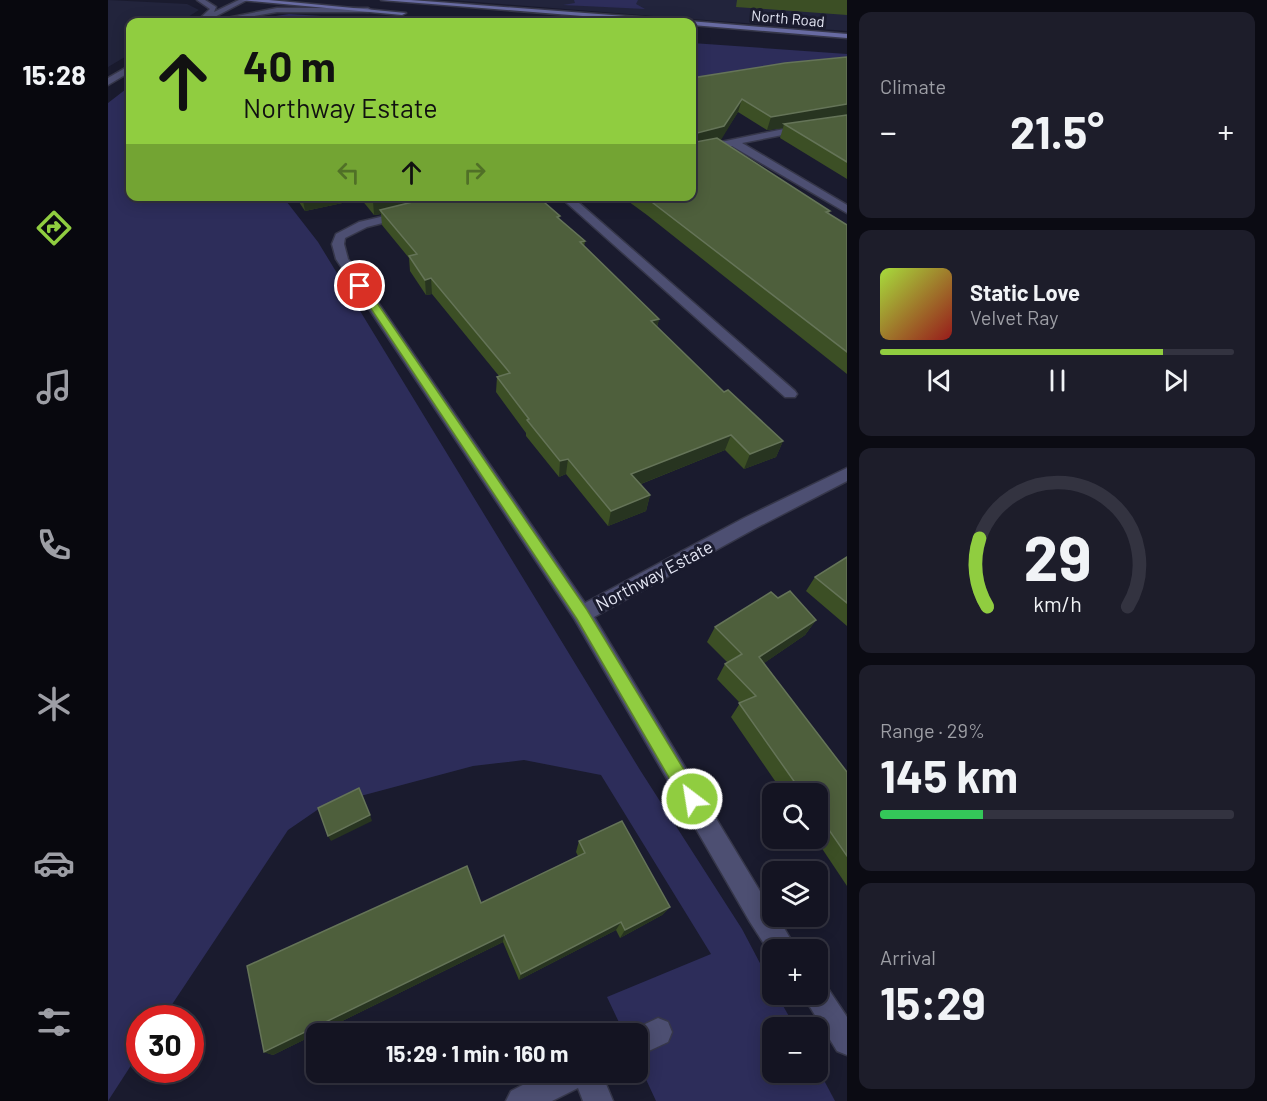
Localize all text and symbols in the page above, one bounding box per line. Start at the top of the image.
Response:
street label: North Road [751,6,825,30]
text: 40 m [243,40,336,90]
icon: ahead [144,42,222,120]
text: 15:28 [22,58,86,90]
text: Climate [880,74,946,98]
text: Northway Estate [243,91,438,123]
text: 21.5° [1010,104,1104,158]
text: − [880,111,897,151]
text: + [1218,111,1234,151]
icon: left [332,156,365,189]
icon: ahead [395,156,428,189]
icon: right [458,156,491,189]
icon: directions [33,207,75,249]
pin [334,260,385,311]
icon: arrive [343,269,376,302]
text: Static Love [970,279,1080,305]
text: Velvet Ray [970,305,1059,329]
icon: previous [923,364,956,397]
icon: pause [1041,364,1074,397]
icon: next [1159,364,1192,397]
icon: music [33,366,75,408]
text: 29 [1023,520,1091,594]
icon: phone [33,524,75,566]
street label: Northway Estate [592,535,716,615]
text: km/h [1033,592,1081,617]
icon: climate [33,683,75,725]
text: Range · 29% [880,718,985,742]
text: 145 km [880,748,1018,802]
position arrow [660,767,724,831]
map controls [762,783,828,1083]
button: search [762,783,828,849]
icon: car [33,842,75,884]
button: layers [762,861,828,927]
button: + [762,939,828,1005]
text: Arrival [880,945,936,969]
text: 15:29 [880,975,986,1029]
icon: filters [33,1001,75,1043]
speed limit sign: 30 [126,1005,204,1083]
button: − [762,1017,828,1083]
text: 15:29 · 1 min · 160 m [386,1040,568,1066]

